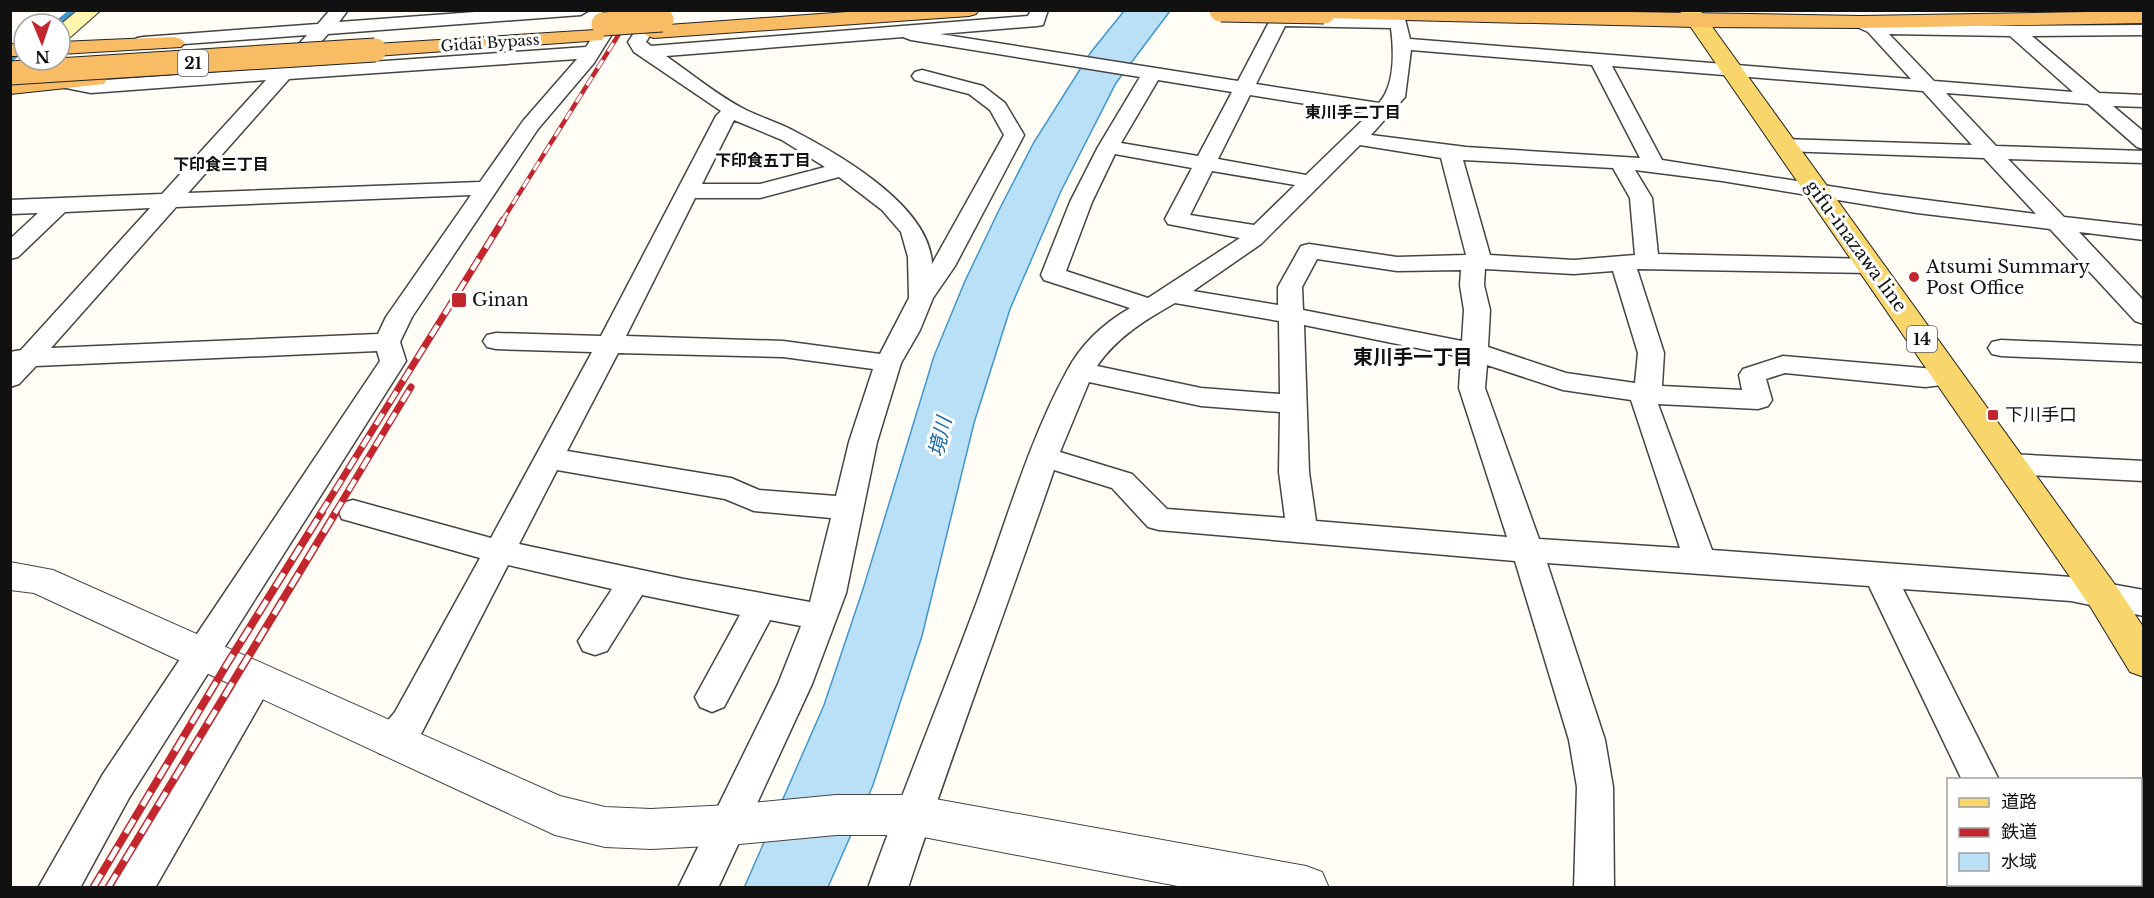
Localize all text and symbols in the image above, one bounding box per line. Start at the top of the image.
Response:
north arrow [12,12,72,72]
street label: Gidai Bypass [440,30,540,55]
text: N [35,47,50,67]
road number: 21 [178,50,208,76]
district label: 東川手二丁目 [1305,102,1401,122]
district label: 下印食五丁目 [715,150,811,170]
district label: 下印食三丁目 [173,154,269,174]
street label: gifu-inazawa line [1801,176,1911,316]
place label: Atsumi Summary Post Office [1925,256,2090,299]
marker: Atsumi Summary Post Office [1907,270,1921,284]
place label: Ginan [472,289,529,311]
marker: Ginan [450,291,468,309]
road number: 14 [1907,326,1937,352]
district label: 東川手一丁目 [1353,345,1473,369]
place label: 下川手口 [2005,404,2077,426]
marker: 下川手口 [1986,408,2000,422]
water label: 境川 [924,413,957,459]
legend [1947,778,2142,886]
text: 道路 [2001,791,2037,813]
text: 鉄道 [2001,821,2037,843]
text: 水域 [2001,851,2037,873]

